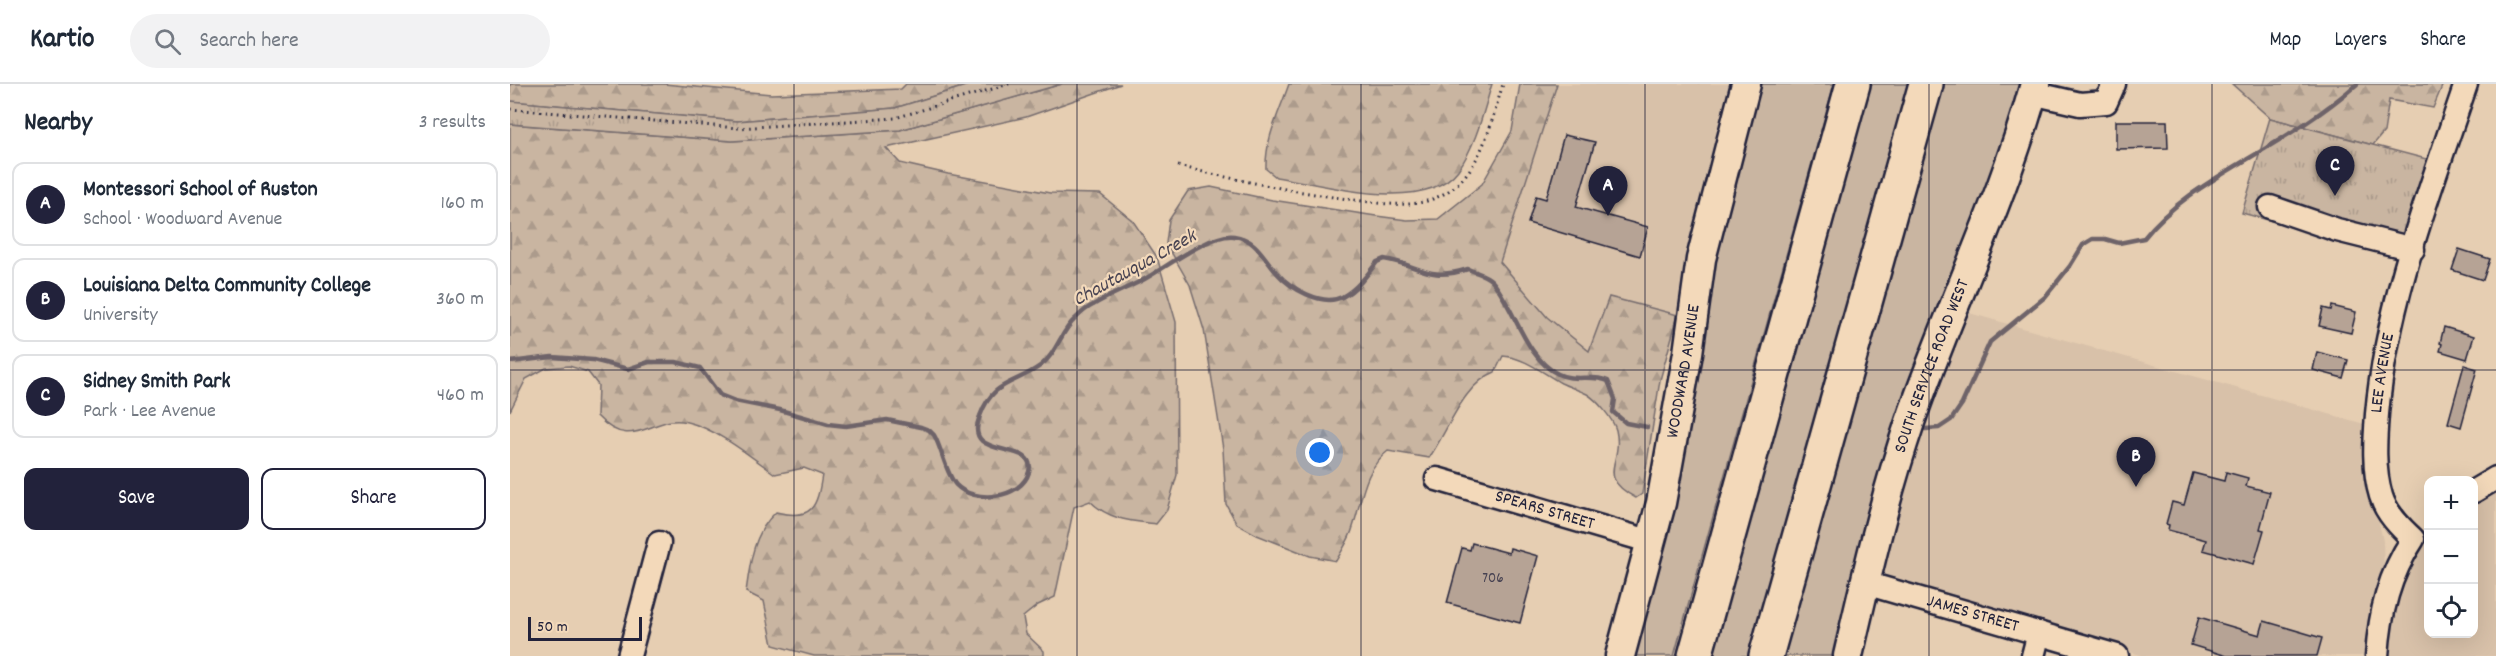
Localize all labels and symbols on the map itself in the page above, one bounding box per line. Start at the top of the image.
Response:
pin: C [2316,147,2354,196]
pin: A [1588,166,1628,216]
water label: Chautauqua Creek [1068,223,1203,314]
street label: SOUTH SERVICE ROAD WEST [1888,276,1976,456]
street label: WOODWARD AVENUE [1660,303,1707,440]
street label: LEE AVENUE [2365,331,2402,414]
your location [1305,438,1334,467]
pin: B [2116,438,2156,487]
street label: SPEARS STREET [1492,484,1597,537]
house number: 706 [1482,568,1504,590]
street label: JAMES STREET [1924,589,2022,639]
scale bar [528,614,642,642]

